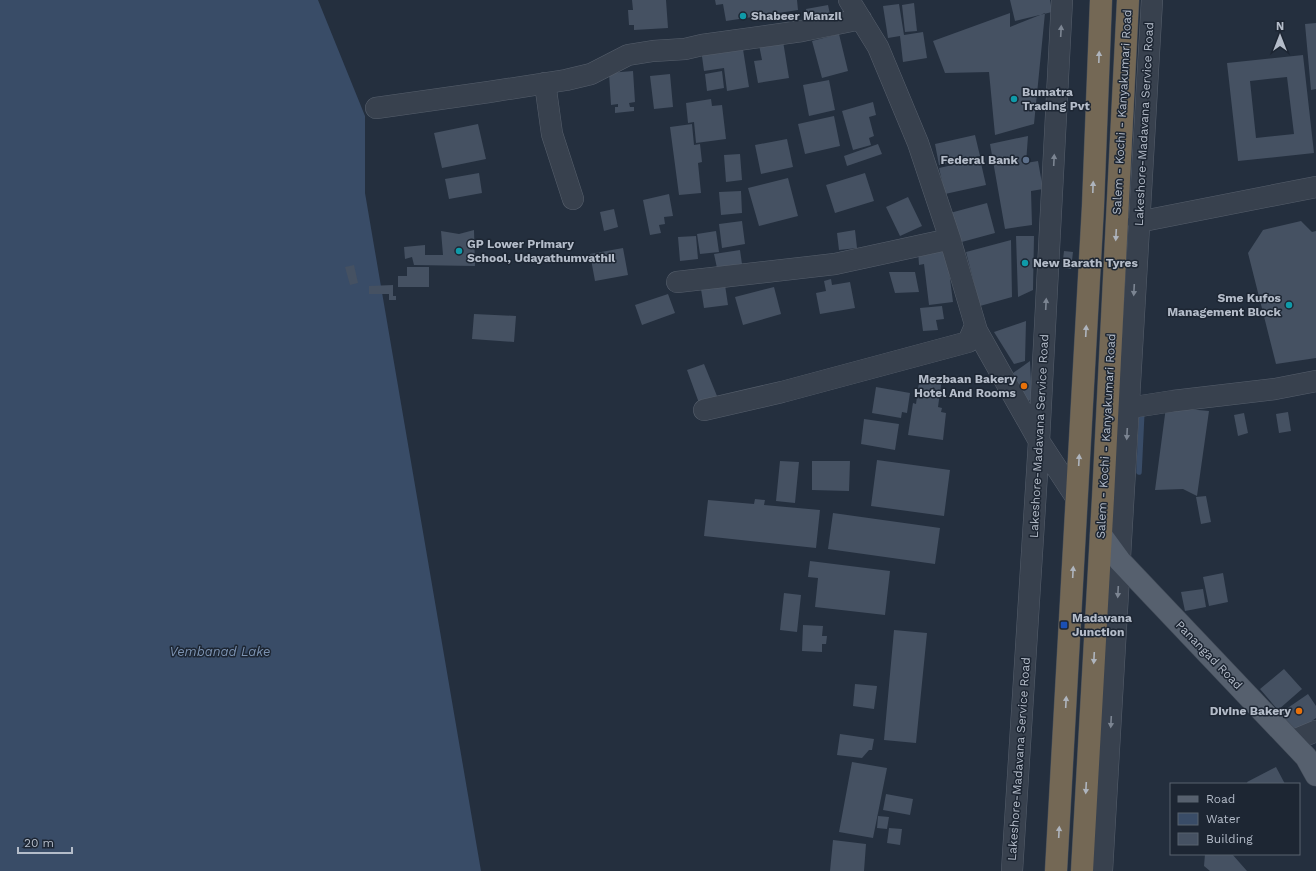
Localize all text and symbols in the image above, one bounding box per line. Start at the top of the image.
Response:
place label: Shabeer Manzil [751,9,842,23]
street label: Salem - Kochi - Kanyakumari Road [1110,9,1134,215]
marker: Shabeer Manzil [738,11,748,21]
north arrow [1260,16,1300,56]
text: N [1276,20,1284,33]
street label: Lakeshore-Madavana Service Road [1132,22,1156,226]
one-way arrow [1057,24,1064,37]
one-way arrow [1096,50,1102,63]
place label: Bumatra Trading Pvt [1022,85,1090,113]
marker: Bumatra Trading Pvt [1009,94,1019,104]
place label: Federal Bank [941,153,1019,167]
one-way arrow [1050,154,1057,166]
marker: Federal Bank [1021,155,1031,165]
one-way arrow [1090,181,1097,193]
one-way arrow [1113,229,1119,242]
place label: GP Lower Primary School, Udayathumvathil [467,237,615,265]
marker: GP Lower Primary School, Udayathumvathil [454,246,464,256]
place label: New Barath Tyres [1033,256,1139,270]
marker: New Barath Tyres [1020,258,1030,268]
one-way arrow [1131,284,1138,297]
place label: Sme Kufos Management Block [1167,291,1282,319]
one-way arrow [1043,298,1050,310]
marker: Sme Kufos Management Block [1284,300,1294,310]
one-way arrow [1083,324,1089,337]
street label: Salem - Kochi - Kanyakumari Road [1094,333,1118,539]
street label: Lakeshore-Madavana Service Road [1027,334,1051,538]
place label: Mezbaan Bakery Hotel And Rooms [914,372,1017,400]
marker: Mezbaan Bakery Hotel And Rooms [1019,381,1029,391]
one-way arrow [1123,428,1130,440]
one-way arrow [1076,453,1082,466]
one-way arrow [1070,565,1076,578]
one-way arrow [1115,586,1122,598]
place label: Madavana Junction [1072,611,1132,639]
street label: Panangad Road [1173,618,1245,692]
marker: Madavana Junction [1059,620,1069,630]
water label: Vembanad Lake [170,644,270,659]
one-way arrow [1090,652,1097,664]
street label: Lakeshore-Madavana Service Road [1005,657,1033,861]
one-way arrow [1063,695,1069,708]
place label: Divine Bakery [1210,704,1291,718]
marker: Divine Bakery [1294,706,1304,716]
one-way arrow [1107,716,1114,728]
one-way arrow [1083,782,1090,794]
legend [1170,783,1300,855]
text: Road [1206,792,1235,806]
text: Water [1206,812,1241,826]
one-way arrow [1055,826,1062,838]
scale bar [18,829,72,855]
text: Building [1206,832,1253,846]
text: 20 m [24,836,54,850]

